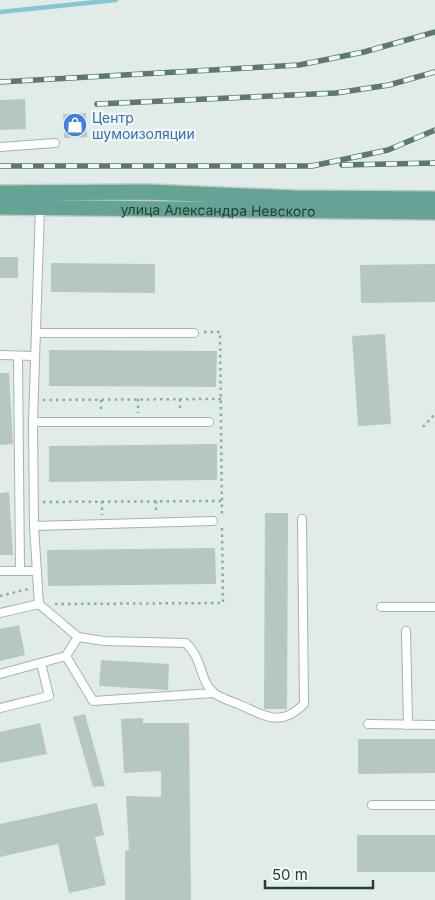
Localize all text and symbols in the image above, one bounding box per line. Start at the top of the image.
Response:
place label: Центр шумоизоляции [92,109,195,142]
shop icon: Центр шумоизоляции [62,112,88,138]
street label: улица Александра Невского [120,200,316,219]
scale bar [265,858,372,890]
text: 50 m [272,865,308,884]

